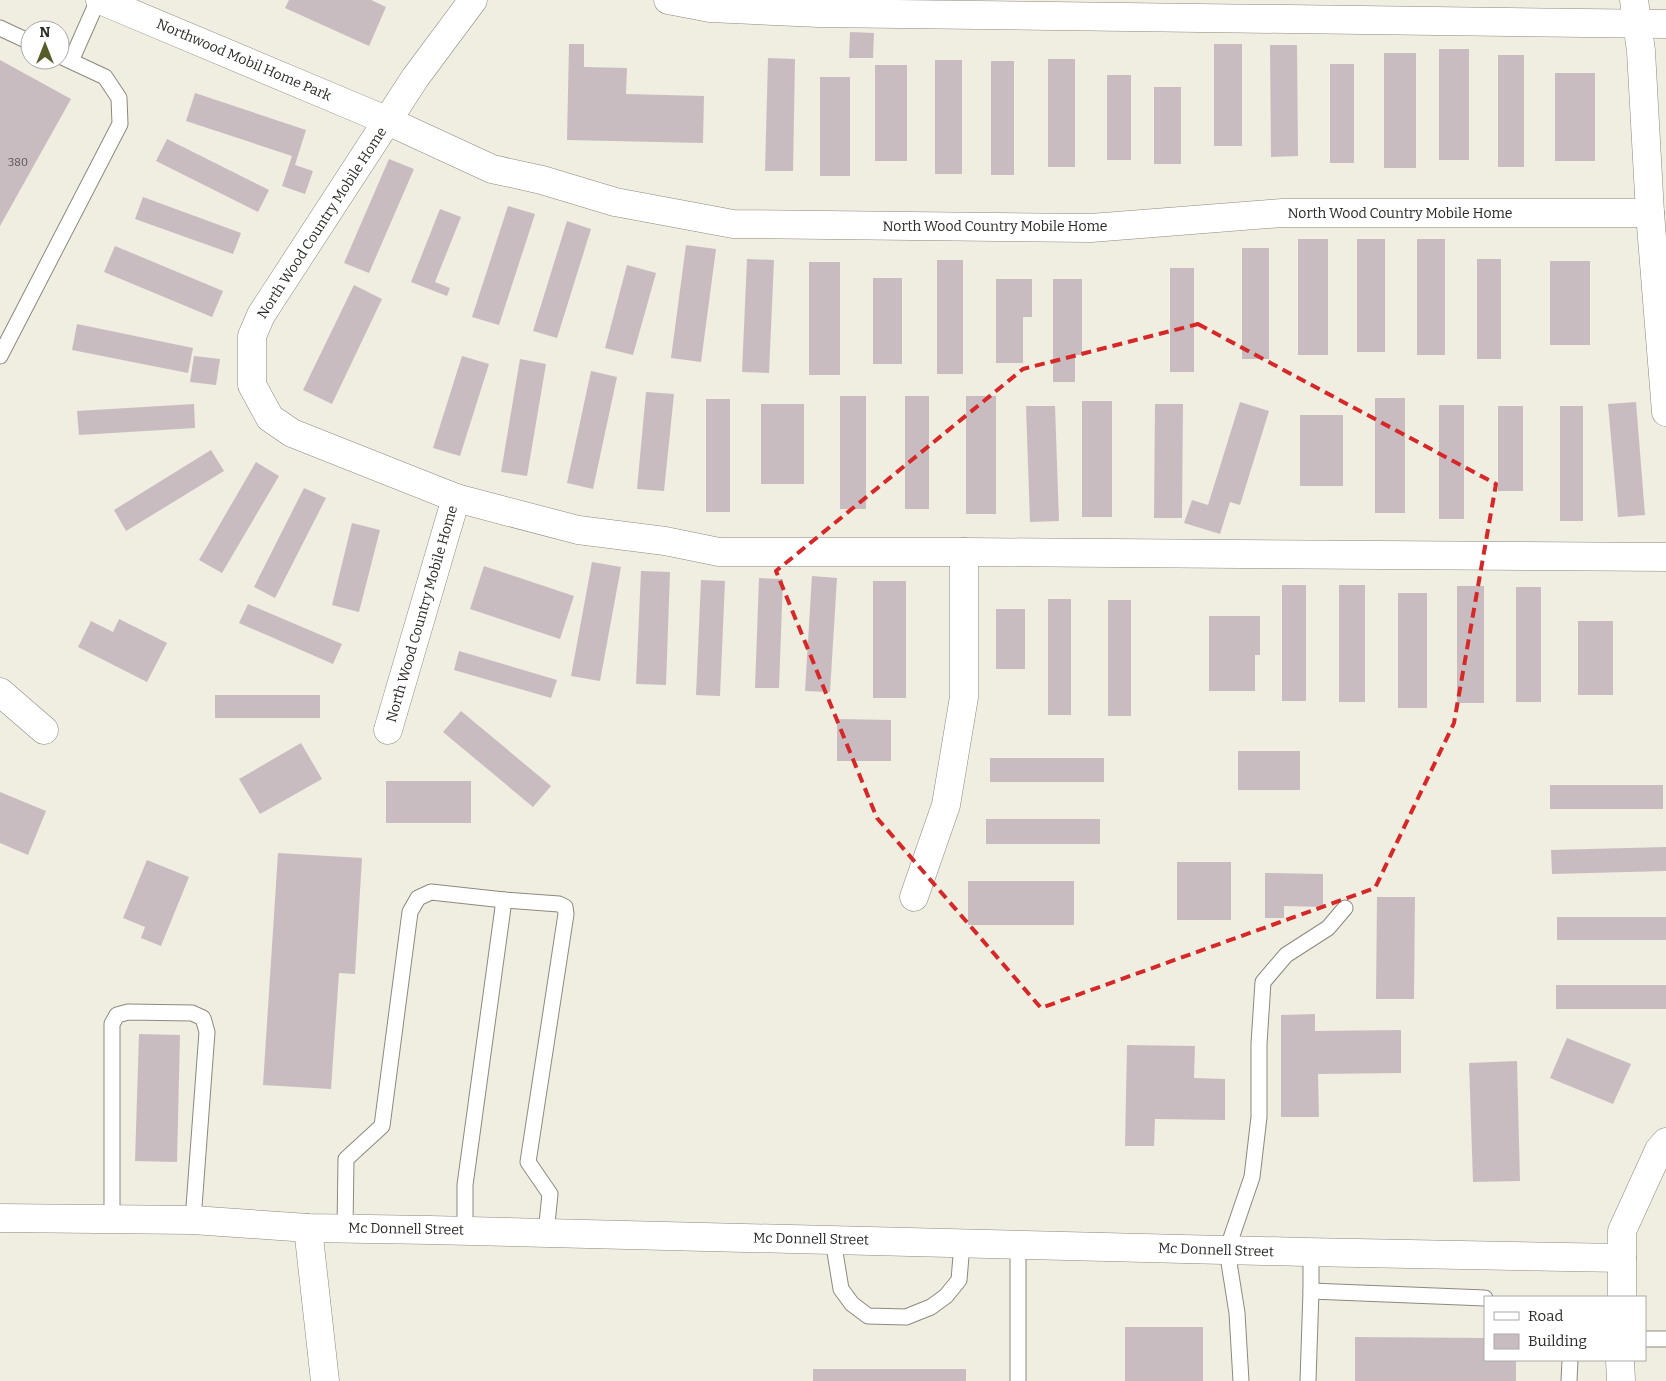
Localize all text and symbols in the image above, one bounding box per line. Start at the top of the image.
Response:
street label: Northwood Mobil Home Park [154,15,334,105]
north arrow [20,20,70,70]
text: N [40,24,51,41]
street label: North Wood Country Mobile Home [254,124,390,322]
house number: 380 [8,156,28,169]
street label: North Wood Country Mobile Home [1288,205,1512,222]
street label: North Wood Country Mobile Home [883,218,1107,235]
street label: North Wood Country Mobile Home [383,504,461,724]
street label: Mc Donnell Street [348,1219,464,1239]
street label: Mc Donnell Street [753,1229,869,1249]
street label: Mc Donnell Street [1158,1239,1274,1261]
legend [1484,1296,1646,1361]
text: Road [1528,1307,1563,1325]
text: Building [1528,1332,1587,1350]

